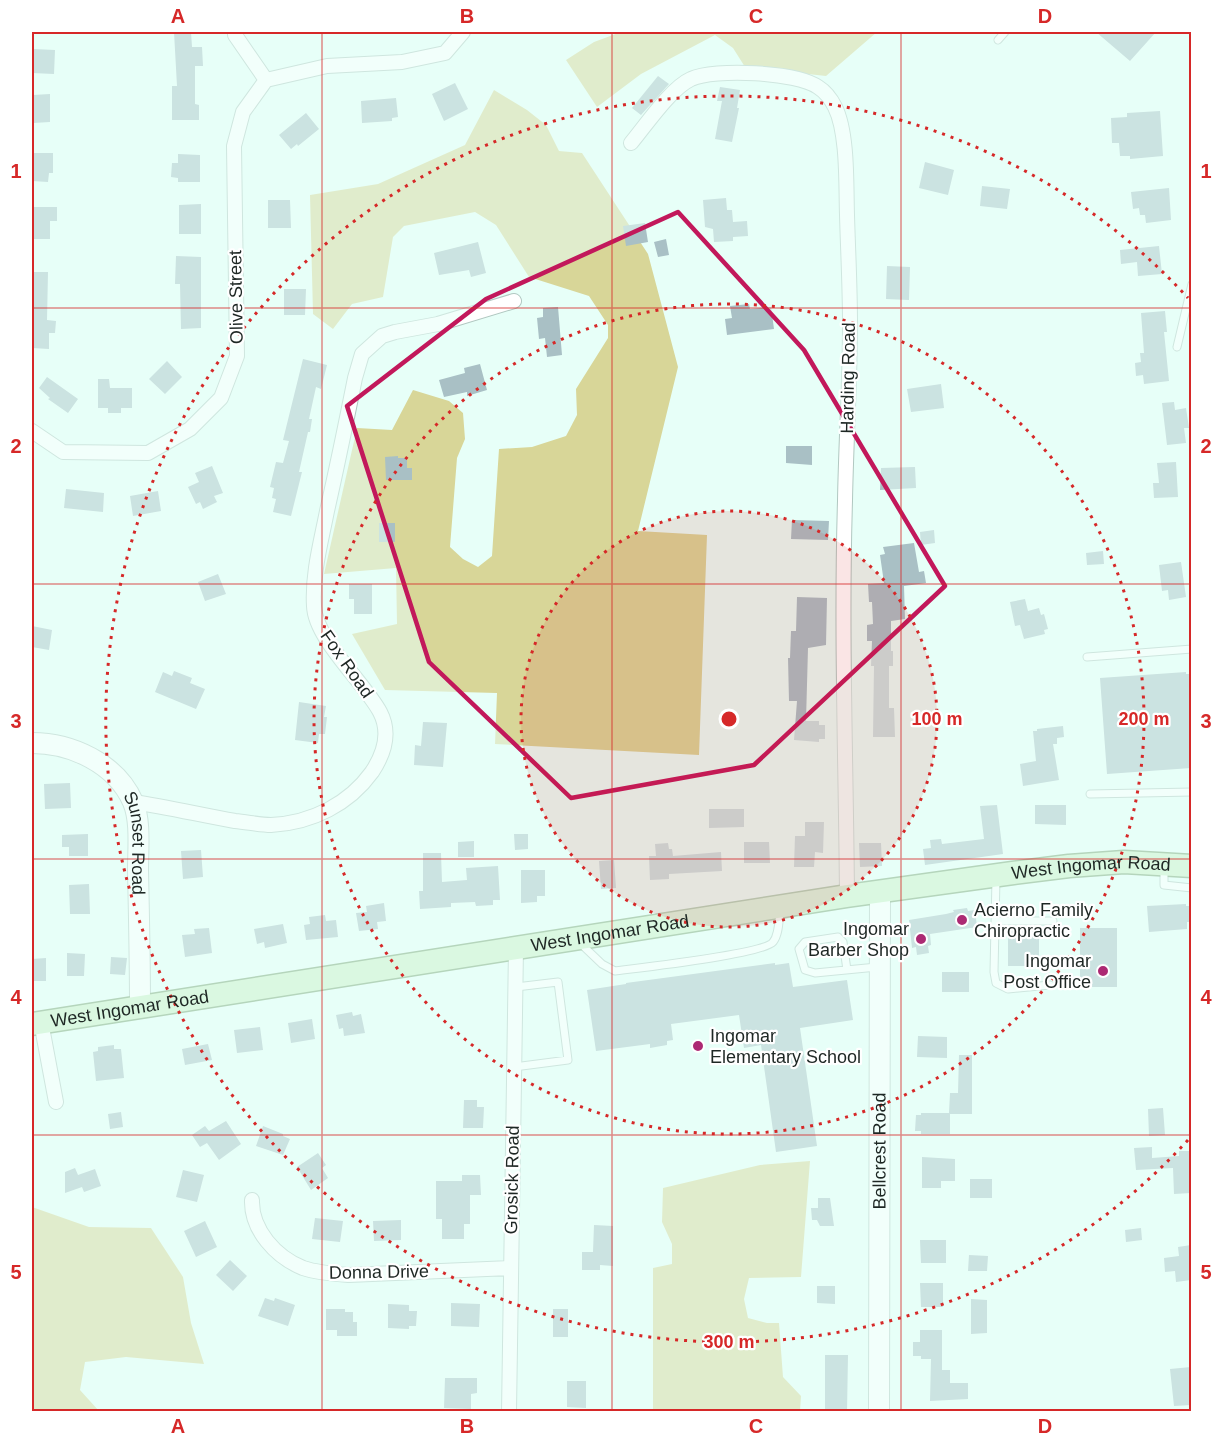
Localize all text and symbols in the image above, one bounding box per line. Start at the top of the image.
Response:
text: A [171,5,185,27]
text: B [460,5,474,27]
text: C [749,5,763,27]
text: D [1038,5,1052,27]
text: 1 [10,160,22,182]
text: 1 [1200,160,1212,182]
street label: Olive Street [225,250,247,344]
street label: Harding Road [837,322,859,434]
text: 2 [10,435,22,457]
text: 2 [1200,435,1212,457]
street label: Fox Road [316,626,378,702]
centre of rings [719,709,739,729]
text: 100 m [911,709,963,729]
text: 200 m [1118,709,1170,729]
text: 3 [10,710,22,732]
text: 3 [1200,710,1212,732]
street label: Sunset Road [119,788,149,895]
street label: West Ingomar Road [1010,852,1171,883]
place label: Acierno Family Chiropractic [974,900,1093,941]
street label: West Ingomar Road [529,911,690,956]
marker: Acierno Family Chiropractic [955,913,969,927]
place label: Ingomar Barber Shop [808,919,909,960]
marker: Ingomar Barber Shop [914,932,928,946]
place label: Ingomar Post Office [1003,951,1091,992]
marker: Ingomar Post Office [1096,964,1110,978]
text: 4 [10,986,22,1008]
street label: West Ingomar Road [49,986,210,1031]
text: 4 [1200,986,1212,1008]
place label: Ingomar Elementary School [710,1026,861,1067]
marker: Ingomar Elementary School [691,1039,705,1053]
street label: Bellcrest Road [869,1092,890,1210]
street label: Grosick Road [501,1125,523,1235]
text: 5 [10,1261,22,1283]
street label: Donna Drive [329,1261,429,1283]
text: 5 [1200,1261,1212,1283]
text: 300 m [703,1332,755,1352]
text: A [171,1415,185,1437]
text: B [460,1415,474,1437]
text: C [749,1415,763,1437]
text: D [1038,1415,1052,1437]

